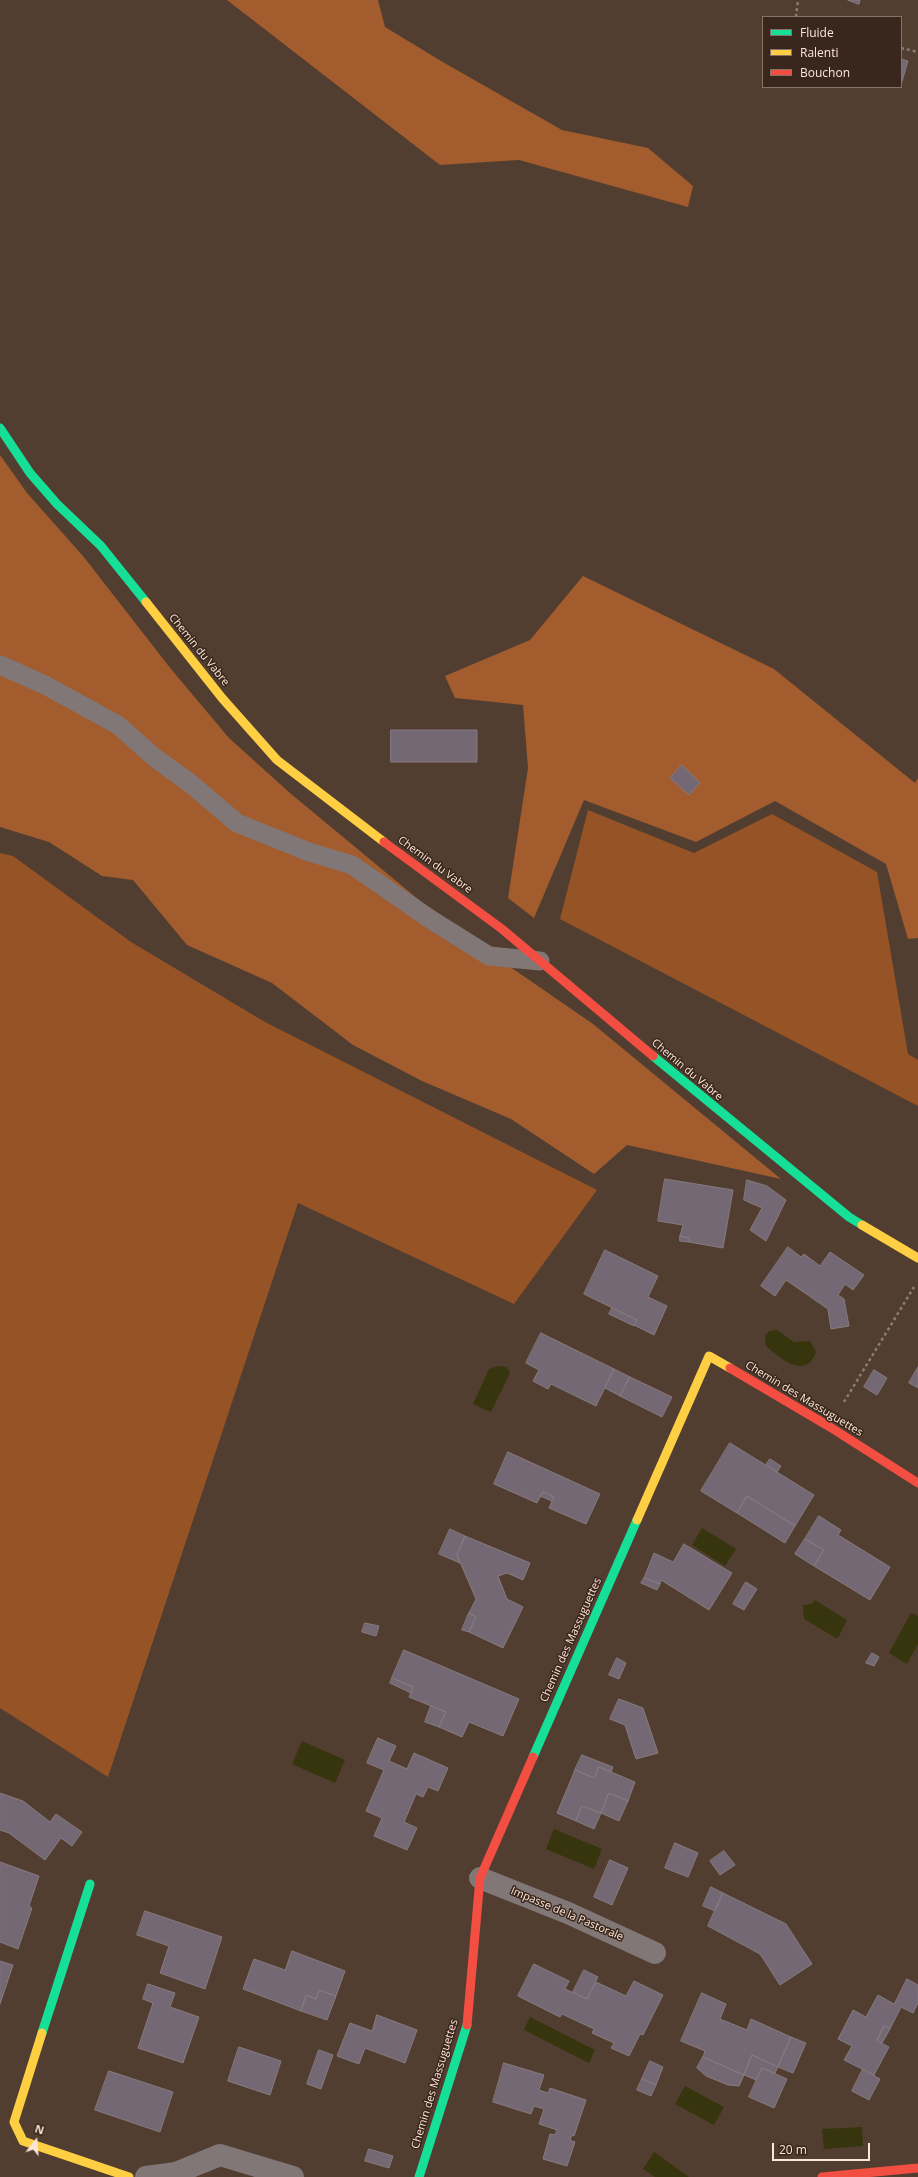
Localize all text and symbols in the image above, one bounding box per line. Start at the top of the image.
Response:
legend [762,16,902,88]
text: Fluide [800,24,834,41]
text: Ralenti [800,44,839,61]
text: Bouchon [800,64,850,81]
street label: Chemin du Vabre [166,611,232,689]
street label: Chemin du Vabre [395,834,475,896]
street label: Chemin du Vabre [649,1036,725,1104]
street label: Chemin des Massuguettes [743,1359,865,1439]
street label: Chemin des Massuguettes [538,1576,604,1704]
street label: Impasse de la Pastorale [509,1884,625,1944]
street label: Chemin des Massuguettes [409,2018,461,2150]
north arrow [16,2121,56,2161]
text: N [33,2121,46,2138]
scale bar [774,2135,872,2161]
text: 20 m [779,2141,807,2158]

